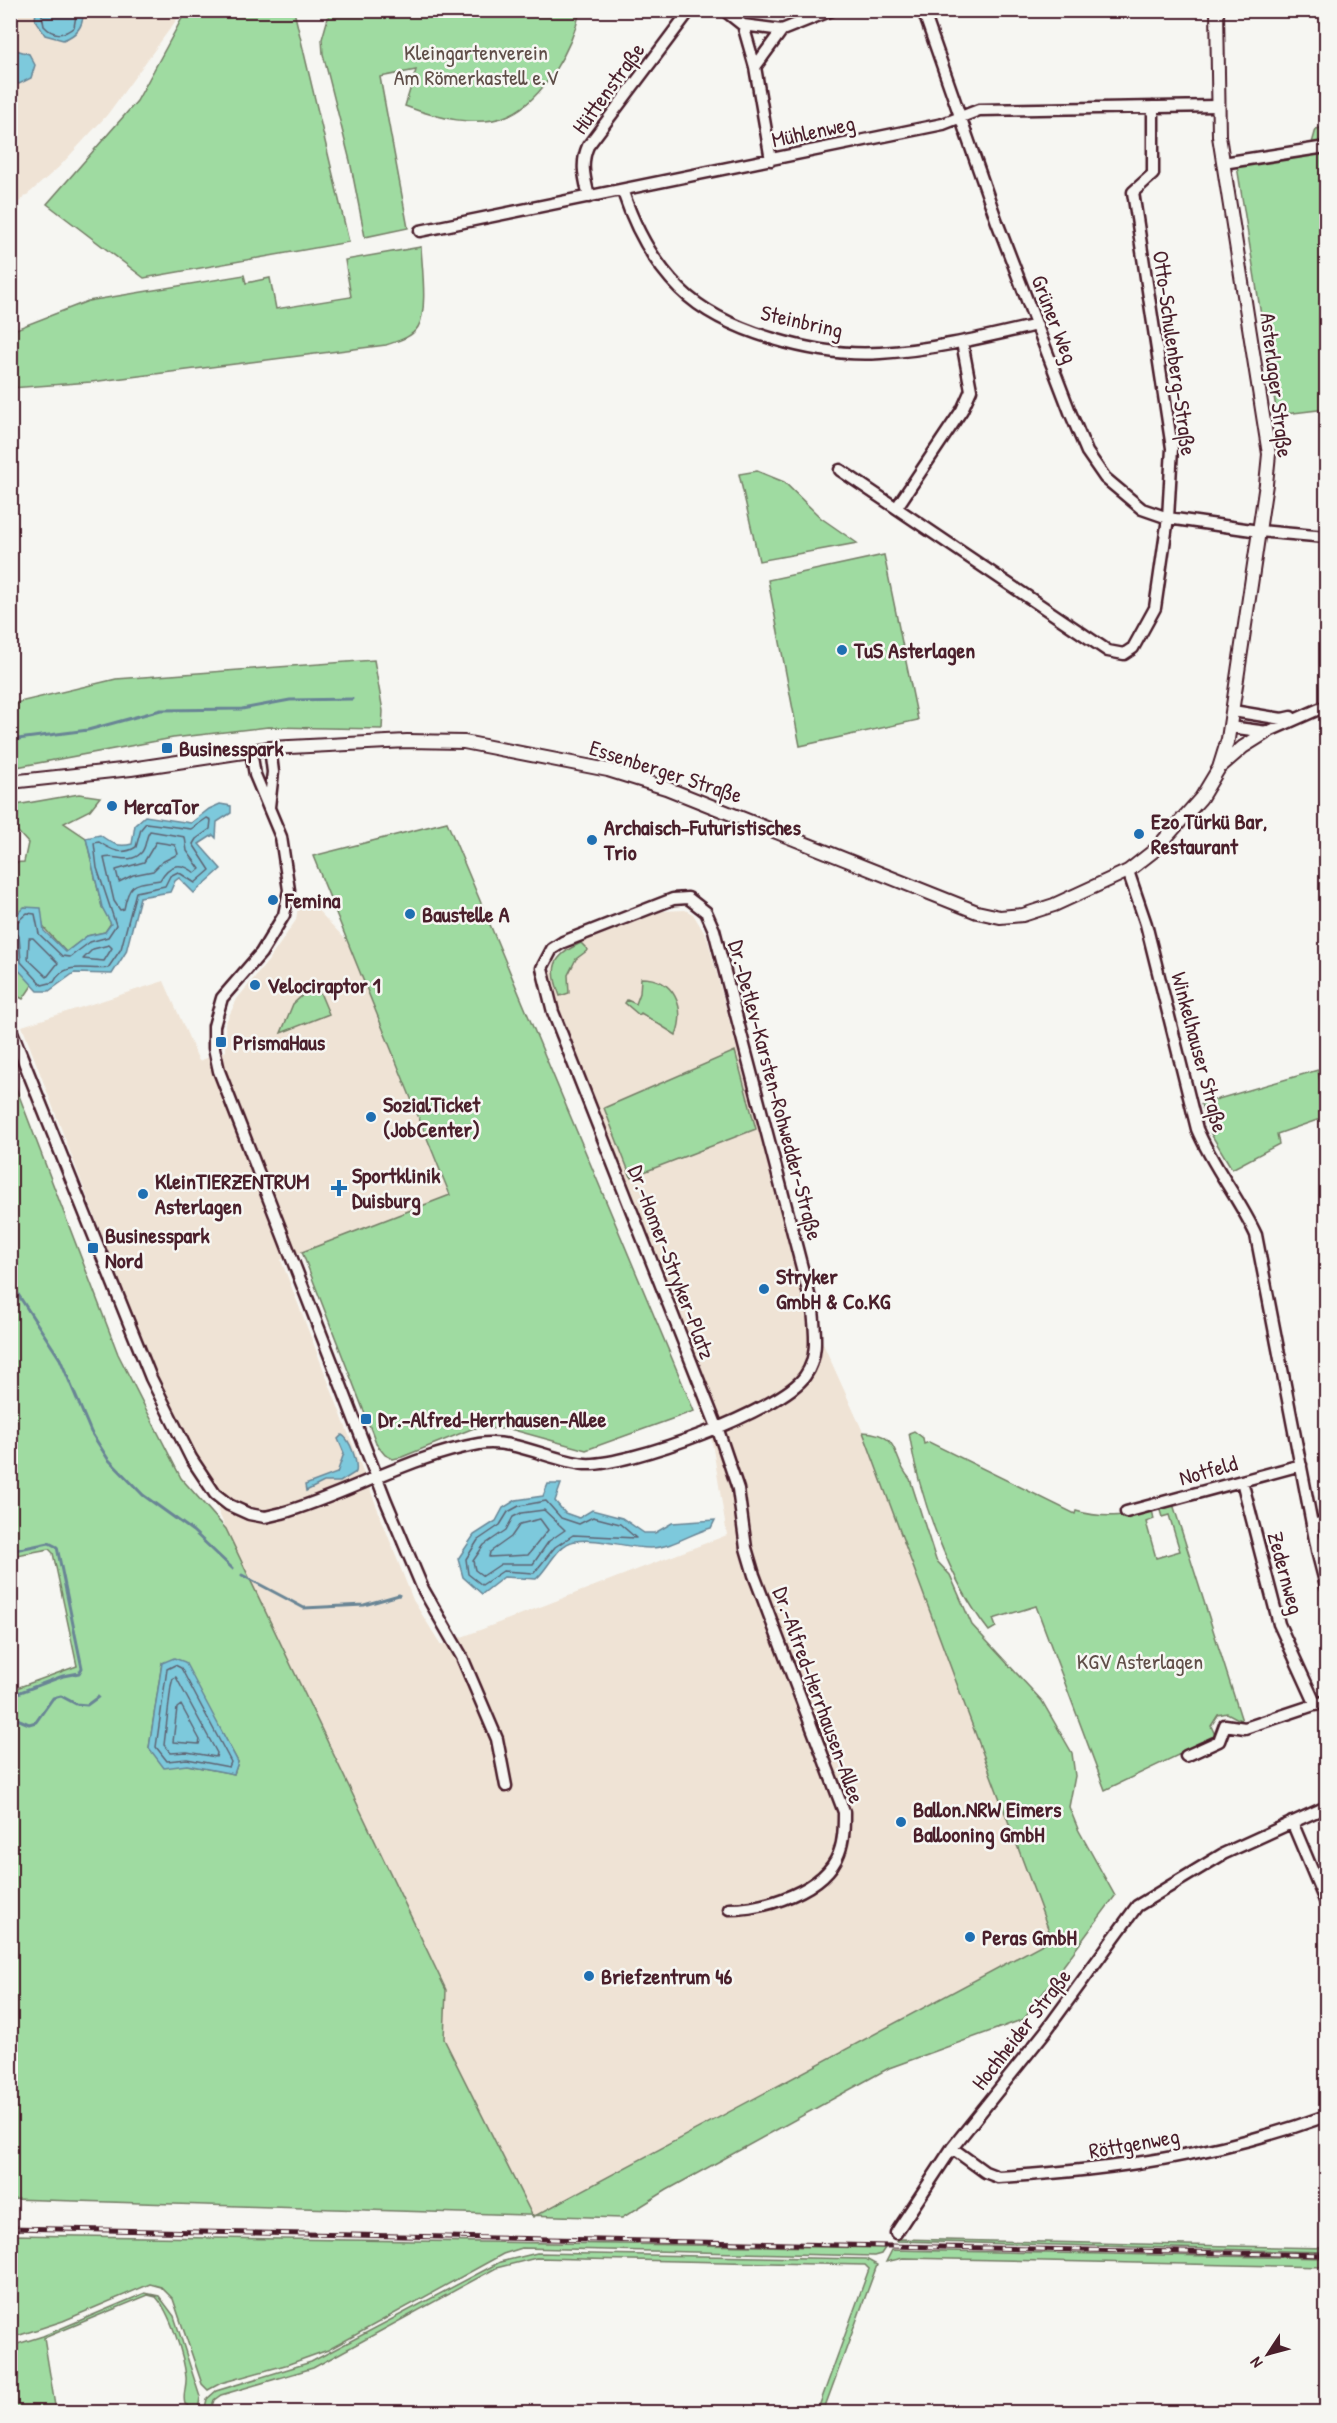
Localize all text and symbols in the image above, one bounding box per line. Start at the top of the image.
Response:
street label: Hüttenstraße [565,36,652,140]
park label: Kleingartenverein Am Römerkastell e.V [394,37,559,92]
street label: Mühlenweg [769,108,857,154]
street label: Otto-Schulenberg-Straße [1146,249,1204,458]
street label: Grüner Weg [1024,271,1086,367]
street label: Steinbring [758,297,846,345]
street label: Asterlager Straße [1253,311,1301,459]
place label: TuS Asterlagen [853,635,975,666]
marker: TuS Asterlagen [835,643,849,657]
street label: Essenberger Straße [586,732,746,810]
place label: Businesspark [179,733,285,764]
marker: Businesspark [160,741,174,755]
place label: MercaTor [124,791,200,821]
marker: MercaTor [105,799,119,813]
place label: Ezo Türkü Bar, Restaurant [1151,806,1267,861]
place label: Archaisch-Futuristisches Trio [603,812,801,867]
marker: Ezo Türkü Bar, Restaurant [1132,827,1146,841]
marker: Archaisch-Futuristisches Trio [585,833,599,847]
place label: Femina [284,885,341,915]
marker: Femina [266,893,280,907]
place label: Baustelle A [422,899,510,929]
marker: Baustelle A [403,907,417,921]
street label: Dr.-Detlev-Karsten-Rohwedder-Straße [721,937,831,1243]
street label: Winkelhauser Straße [1164,969,1236,1136]
place label: Velociraptor 1 [267,970,381,1001]
marker: Velociraptor 1 [248,978,262,992]
place label: PrismaHaus [233,1027,326,1057]
marker: PrismaHaus [214,1035,228,1049]
place label: SozialTicket (JobCenter) [383,1089,481,1144]
marker: SozialTicket (JobCenter) [364,1110,378,1124]
place label: Sportklinik Duisburg [352,1160,441,1216]
street label: Dr.-Homer-Stryker-Platz [621,1161,723,1363]
place label: KleinTIERZENTRUM Asterlagen [155,1166,309,1222]
marker: Sportklinik Duisburg [330,1179,348,1197]
marker: KleinTIERZENTRUM Asterlagen [136,1187,150,1201]
place label: Businesspark Nord [105,1220,211,1275]
marker: Businesspark Nord [86,1241,100,1255]
place label: Stryker GmbH & Co.KG [776,1261,891,1316]
marker: Stryker GmbH & Co.KG [757,1282,771,1296]
place label: Dr.-Alfred-Herrhausen-Allee [378,1404,606,1434]
marker: Dr.-Alfred-Herrhausen-Allee [359,1412,373,1426]
street label: Notfeld [1175,1447,1241,1493]
street label: Zedernweg [1261,1528,1311,1618]
street label: Dr.-Alfred-Herrhausen-Allee [766,1583,872,1808]
park label: KGV Asterlagen [1077,1646,1203,1676]
place label: Ballon.NRW Eimers Ballooning GmbH [913,1794,1062,1850]
marker: Ballon.NRW Eimers Ballooning GmbH [894,1815,908,1829]
place label: Peras GmbH [982,1922,1077,1952]
marker: Peras GmbH [963,1930,977,1944]
place label: Briefzentrum 46 [601,1961,732,1991]
street label: Hochheider Straße [964,1962,1078,2096]
marker: Briefzentrum 46 [582,1969,596,1983]
street label: Röttgenweg [1086,2120,1182,2166]
north arrow [1238,2324,1298,2384]
text: N [1244,2353,1267,2373]

